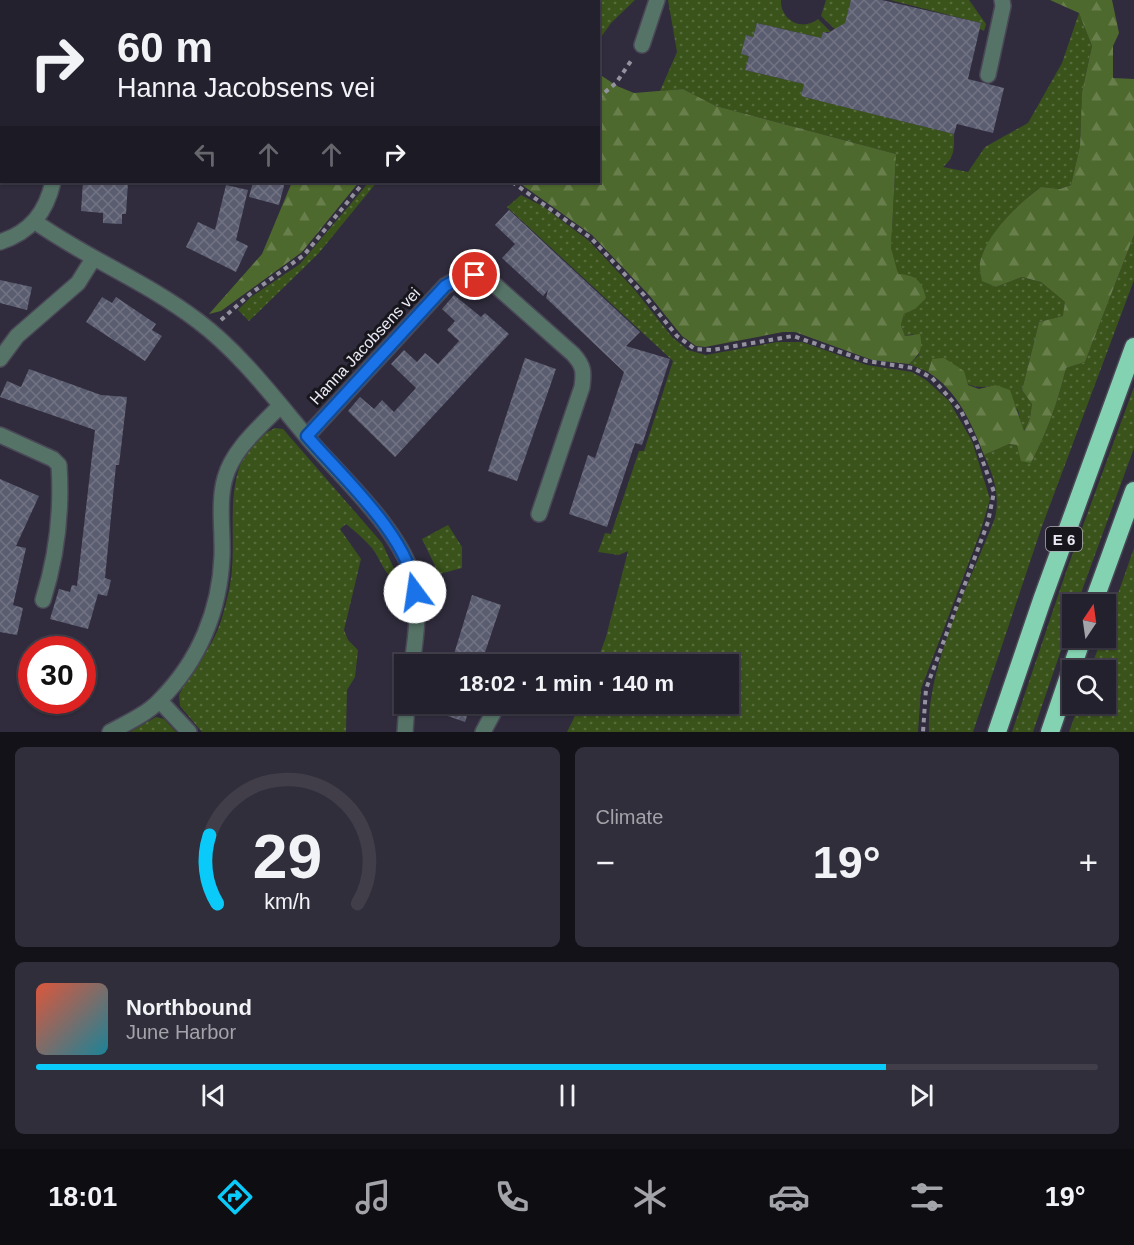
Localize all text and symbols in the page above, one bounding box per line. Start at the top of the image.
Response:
icon: right [18,24,96,102]
text: 60 m [117,24,213,71]
text: Hanna Jacobsens vei [117,73,375,103]
icon: left [189,138,222,171]
icon: ahead [252,138,285,171]
icon: ahead [315,138,348,171]
icon: right [378,138,411,171]
pin [449,249,500,300]
icon: arrive [458,258,491,291]
street label: Hanna Jacobsens vei [307,284,423,408]
road number: E 6 [1046,527,1082,551]
position arrow [383,560,447,624]
north arrow [1062,594,1116,648]
map controls [1062,594,1116,714]
speed limit sign: 30 [18,636,96,714]
button: search [1062,660,1116,714]
text: 18:02 · 1 min · 140 m [459,671,674,696]
text: Climate [596,806,663,828]
text: 29 [253,822,322,891]
text: 19° [813,837,881,888]
text: − [596,844,615,881]
text: + [1079,844,1098,881]
text: km/h [264,890,310,914]
text: Northbound [126,995,252,1020]
text: June Harbor [126,1021,236,1043]
icon: previous [197,1079,230,1112]
icon: pause [551,1079,584,1112]
icon: next [905,1079,938,1112]
icon: directions [214,1176,256,1218]
icon: music [352,1176,394,1218]
icon: phone [491,1176,533,1218]
icon: climate [629,1176,671,1218]
icon: car [768,1176,810,1218]
icon: filters [906,1176,948,1218]
text: 18:01 [48,1182,117,1212]
text: 19° [1045,1182,1086,1212]

